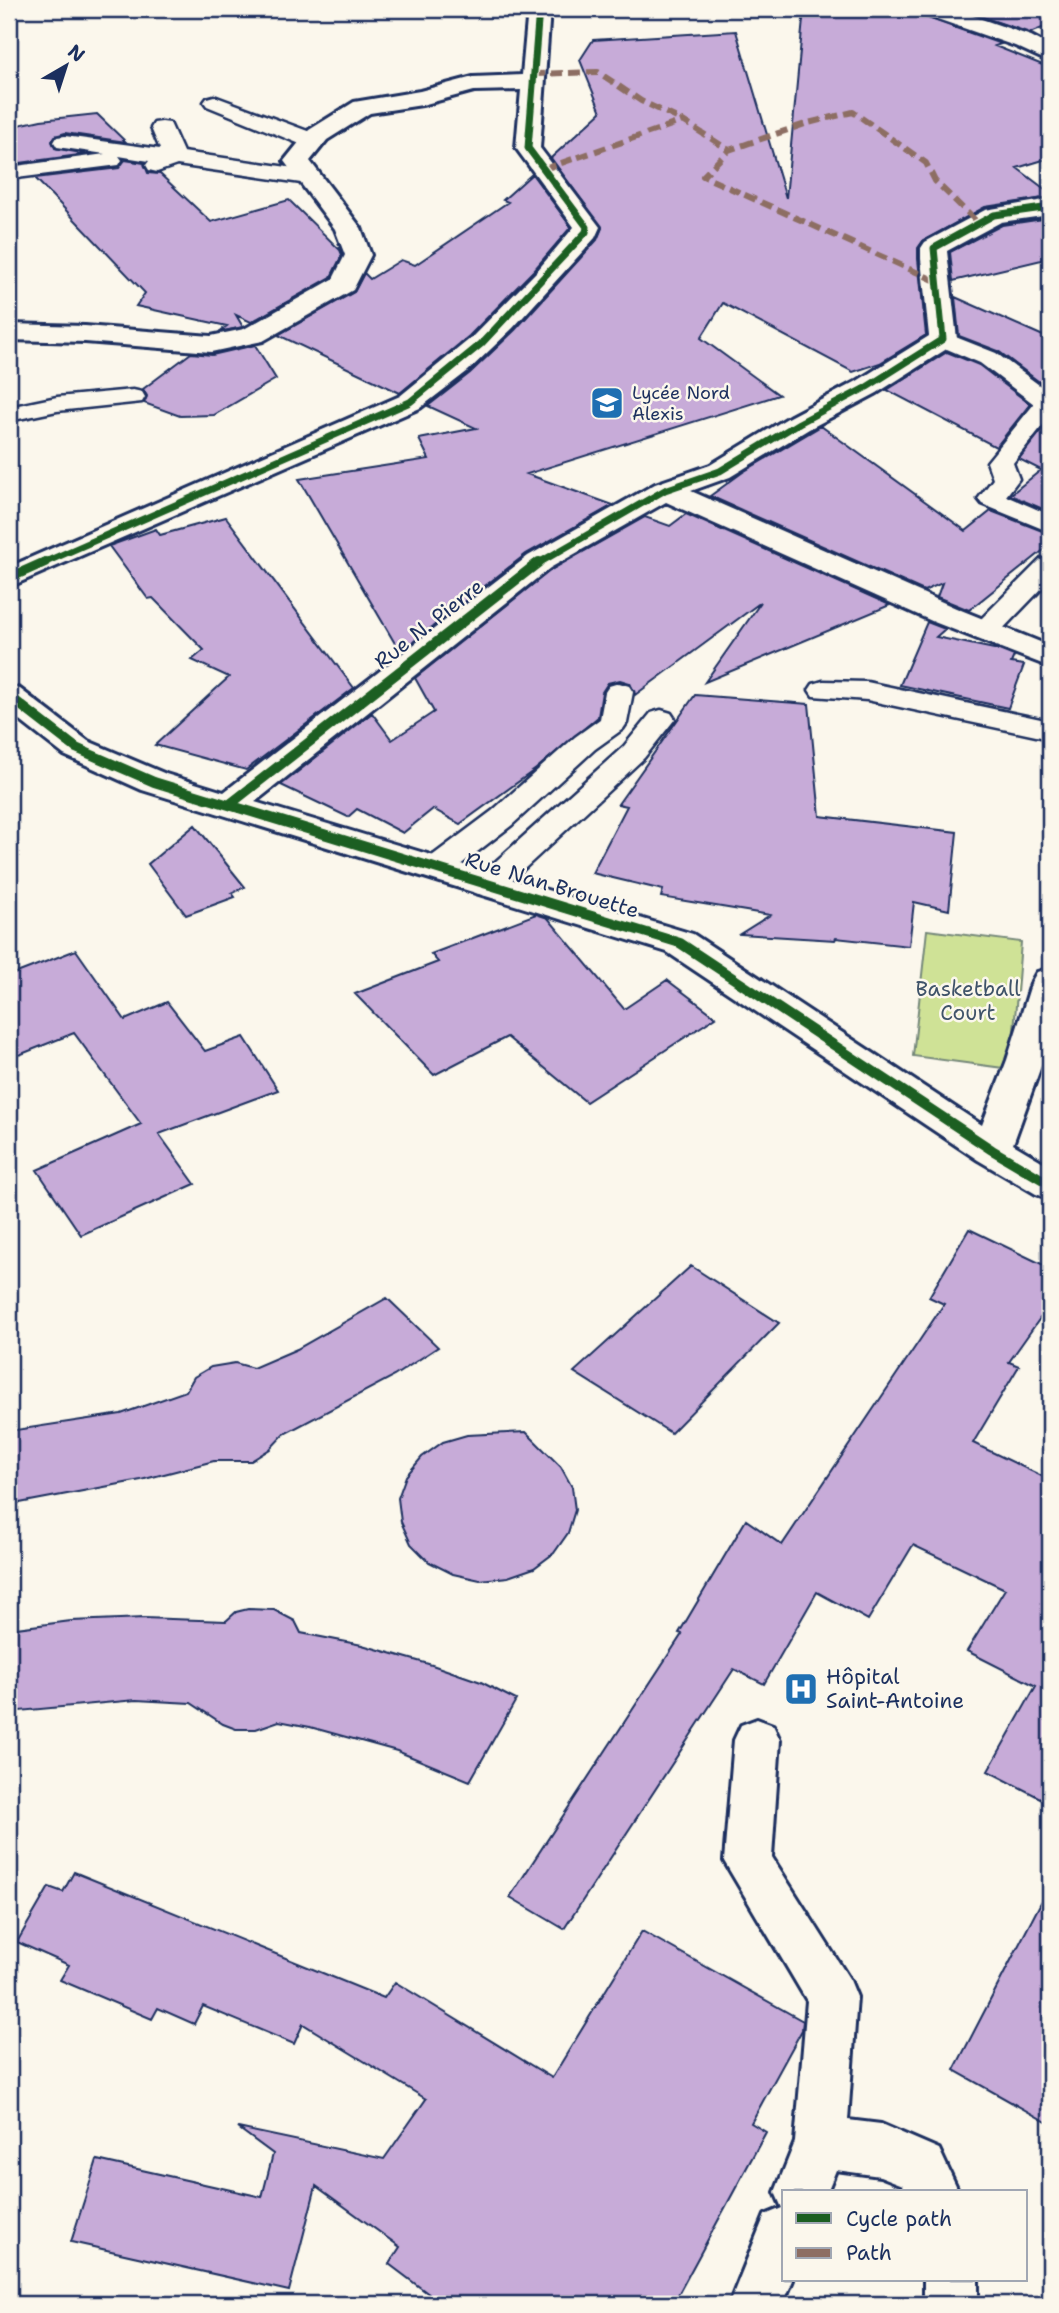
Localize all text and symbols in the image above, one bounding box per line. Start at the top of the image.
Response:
north arrow [32,32,102,102]
text: N [63,39,90,68]
place label: Lycée Nord Alexis [632,381,730,426]
school or university icon: Lycée Nord Alexis [588,384,626,422]
street label: Rue N. Pierre [368,572,490,676]
street label: Rue Nan Brouette [462,845,642,925]
park label: Basketball Court [915,975,1021,1027]
place label: Hôpital Saint-Antoine [826,1663,964,1715]
hospital icon: Hôpital Saint-Antoine [782,1670,820,1708]
legend [782,2190,1028,2282]
text: Cycle path [846,2205,952,2233]
text: Path [846,2239,892,2267]

